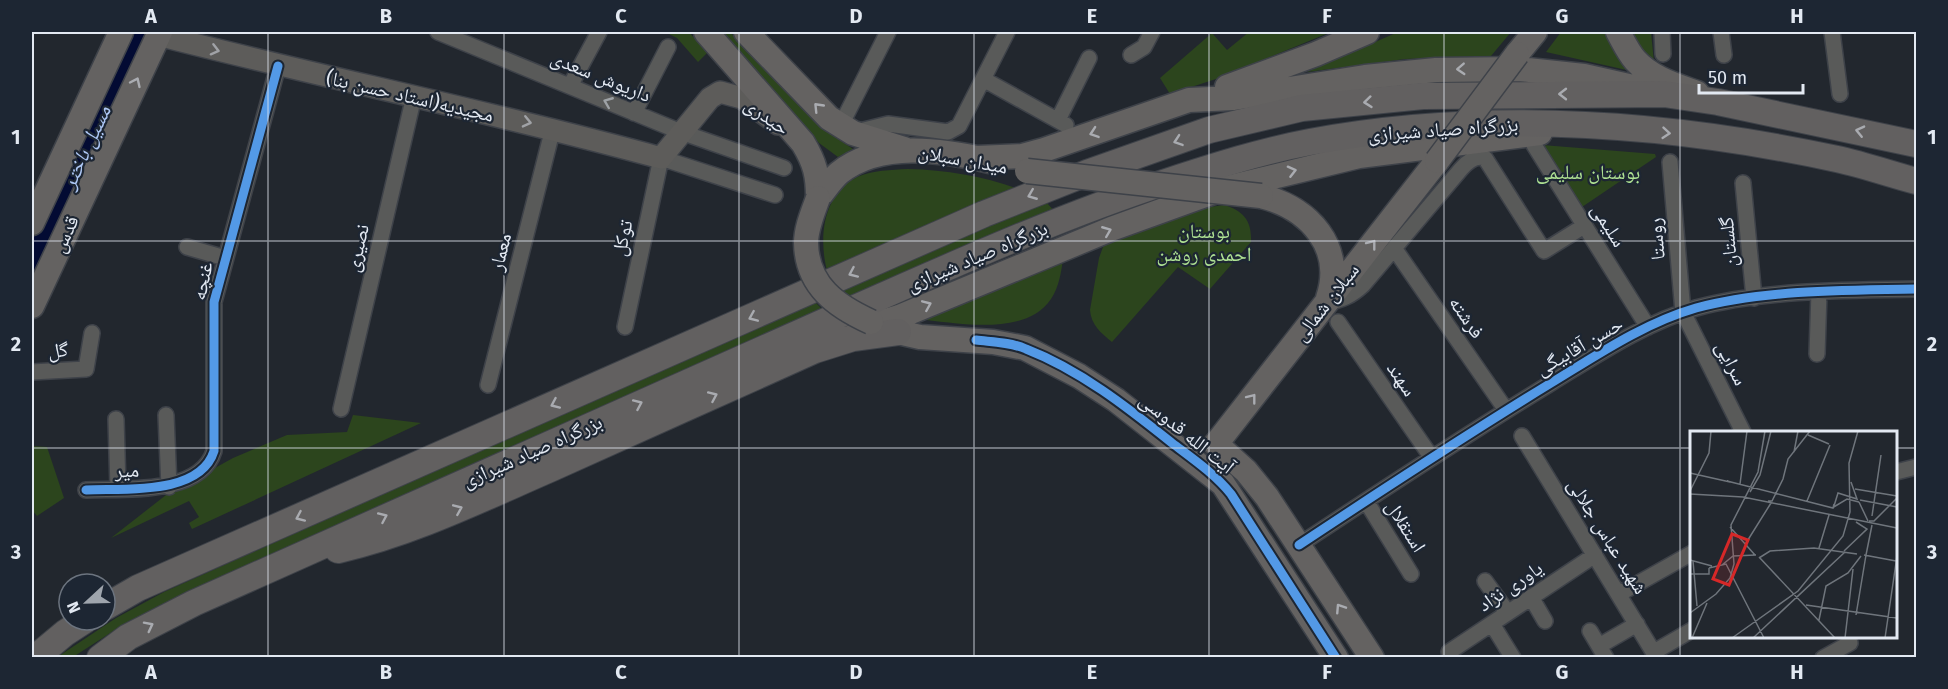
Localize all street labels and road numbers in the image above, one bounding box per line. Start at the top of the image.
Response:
street label: داریوش سعدی [547,45,655,107]
street label: مجیدیه(استاد حسن بنا) [324,65,496,127]
street label: حیدری [740,92,794,140]
street label: بزرگراه صیاد شیرازی [1367,112,1519,146]
street label: میدان سبلان [916,139,1010,179]
street label: سلیمی [1586,199,1632,251]
street label: قدس [46,212,84,256]
street label: بزرگراه صیاد شیرازی [903,216,1051,296]
street label: گلستان [1714,216,1742,268]
street label: روستا [1642,217,1670,261]
street label: توکل [606,218,638,258]
street label: نصیری [340,222,374,274]
street label: معمار [483,230,516,275]
street label: سبلان شمالی [1288,258,1364,346]
street label: غنچه [186,260,218,302]
street label: فرشته [1444,291,1490,343]
street label: حسن آقابیگی [1531,311,1627,381]
street label: گل [47,337,69,363]
street label: سرایی [1711,337,1753,389]
street label: سهند [1382,357,1422,401]
street label: آیت الله قدوسی [1135,387,1240,479]
street label: بزرگراه صیاد شیرازی [458,409,606,493]
street label: میر [113,458,140,482]
street label: شهید عباس جلالی [1563,474,1653,598]
street label: استقلال [1381,495,1431,557]
street label: یاوری نژاد [1473,556,1547,616]

